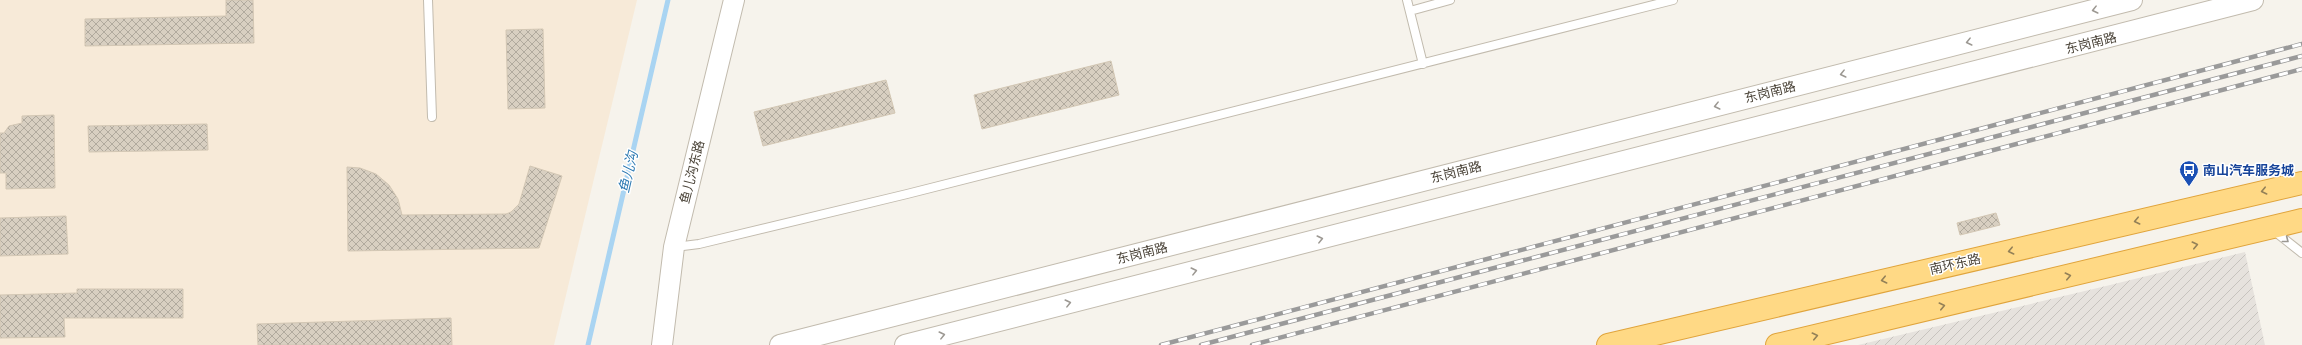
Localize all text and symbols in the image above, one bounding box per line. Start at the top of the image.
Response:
one-way arrow [2091,5,2098,13]
street label: 东岗南路 [2064,29,2118,57]
one-way arrow [1965,37,1972,46]
one-way arrow [1839,69,1846,78]
street label: 东岗南路 [1743,78,1797,106]
one-way arrow [1714,101,1721,110]
street label: 鱼儿沟东路 [677,139,707,205]
water label: 鱼儿沟 [615,148,641,194]
street label: 东岗南路 [1429,158,1483,186]
bus stop icon: 南山汽车服务城 [2178,159,2200,187]
place label: 南山汽车服务城 [2203,163,2294,178]
one-way arrow [2261,187,2267,195]
one-way arrow [2134,216,2141,225]
one-way arrow [1317,235,1324,244]
one-way arrow [2281,235,2288,242]
street label: 东岗南路 [1115,239,1169,267]
one-way arrow [2191,242,2198,250]
one-way arrow [2008,246,2014,254]
street label: 南环东路 [1928,251,1982,277]
one-way arrow [1191,267,1198,276]
one-way arrow [2065,272,2071,280]
one-way arrow [1881,276,1887,284]
one-way arrow [1065,300,1072,308]
one-way arrow [1939,302,1945,310]
one-way arrow [939,332,946,340]
one-way arrow [1812,332,1819,341]

